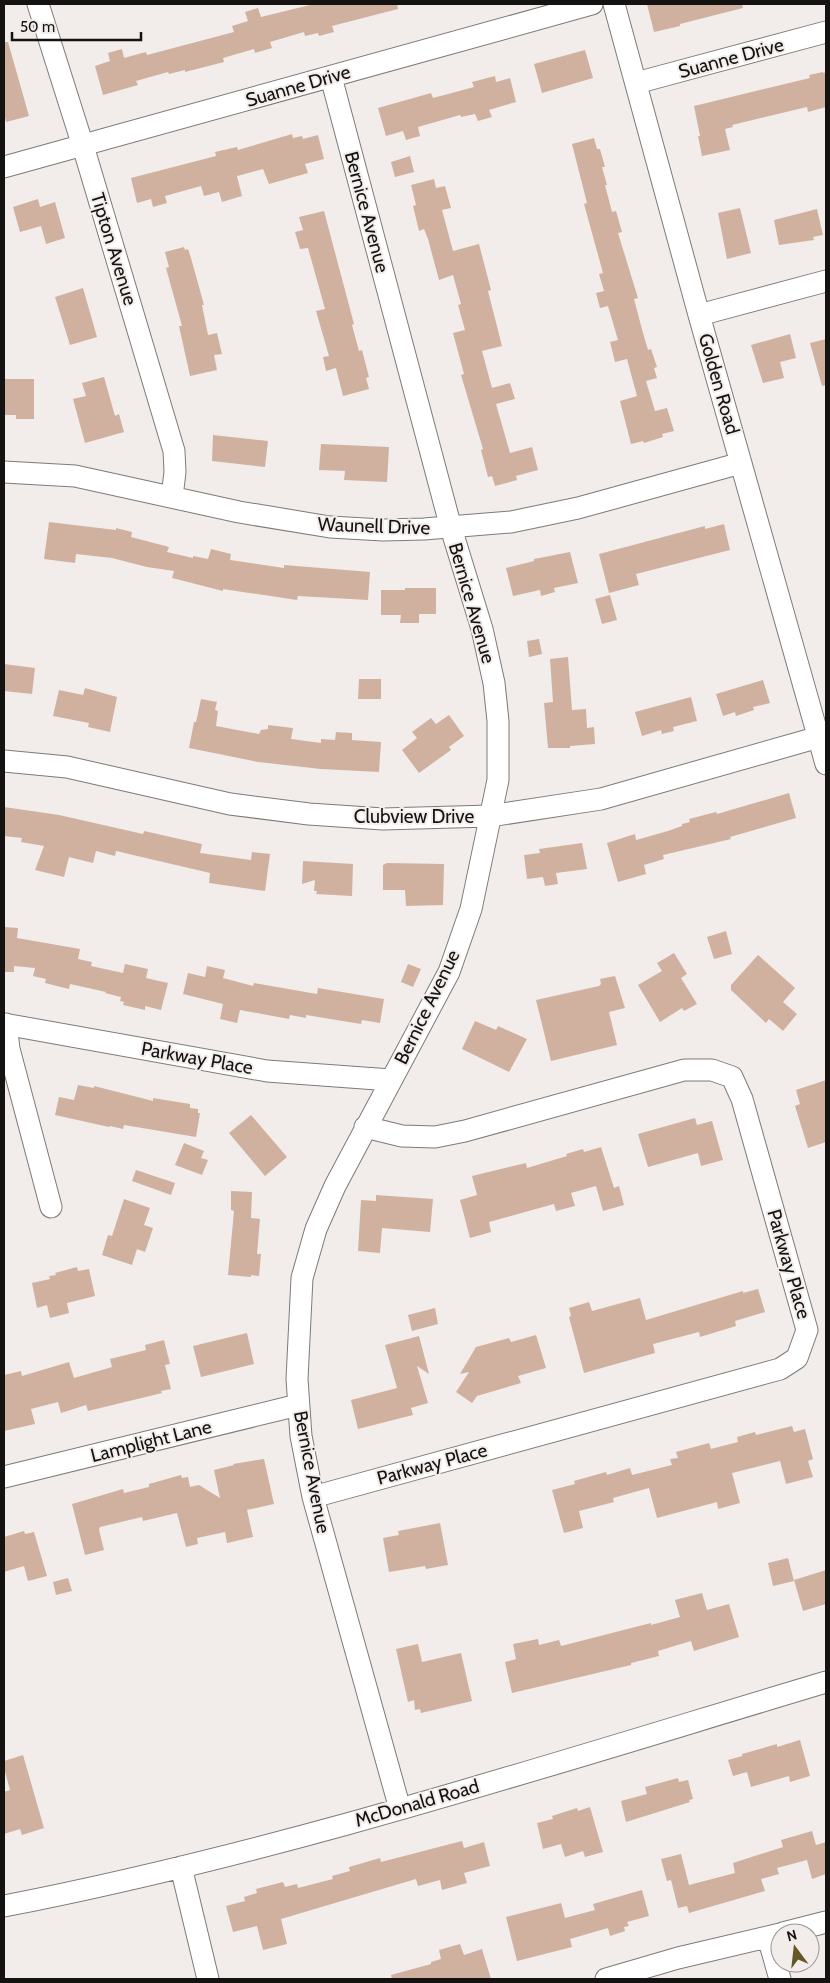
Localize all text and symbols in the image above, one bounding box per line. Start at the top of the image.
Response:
scale bar [12,10,141,42]
text: 50 m [20,18,55,36]
street label: Suanne Drive [676,33,786,83]
street label: Suanne Drive [243,60,353,112]
street label: Bernice Avenue [340,149,394,275]
street label: Tipton Avenue [86,190,142,308]
street label: Golden Road [694,331,744,437]
street label: Waunell Drive [317,513,431,539]
street label: Bernice Avenue [444,540,500,666]
street label: Clubview Drive [354,805,474,828]
street label: Bernice Avenue [389,946,465,1068]
street label: Parkway Place [139,1037,255,1079]
street label: Parkway Place [762,1206,816,1322]
street label: Bernice Avenue [289,1409,335,1536]
street label: Lamplight Lane [88,1415,214,1467]
street label: Parkway Place [374,1438,490,1490]
street label: McDonald Road [352,1774,482,1832]
north arrow [770,1923,820,1973]
text: N [785,1925,799,1945]

